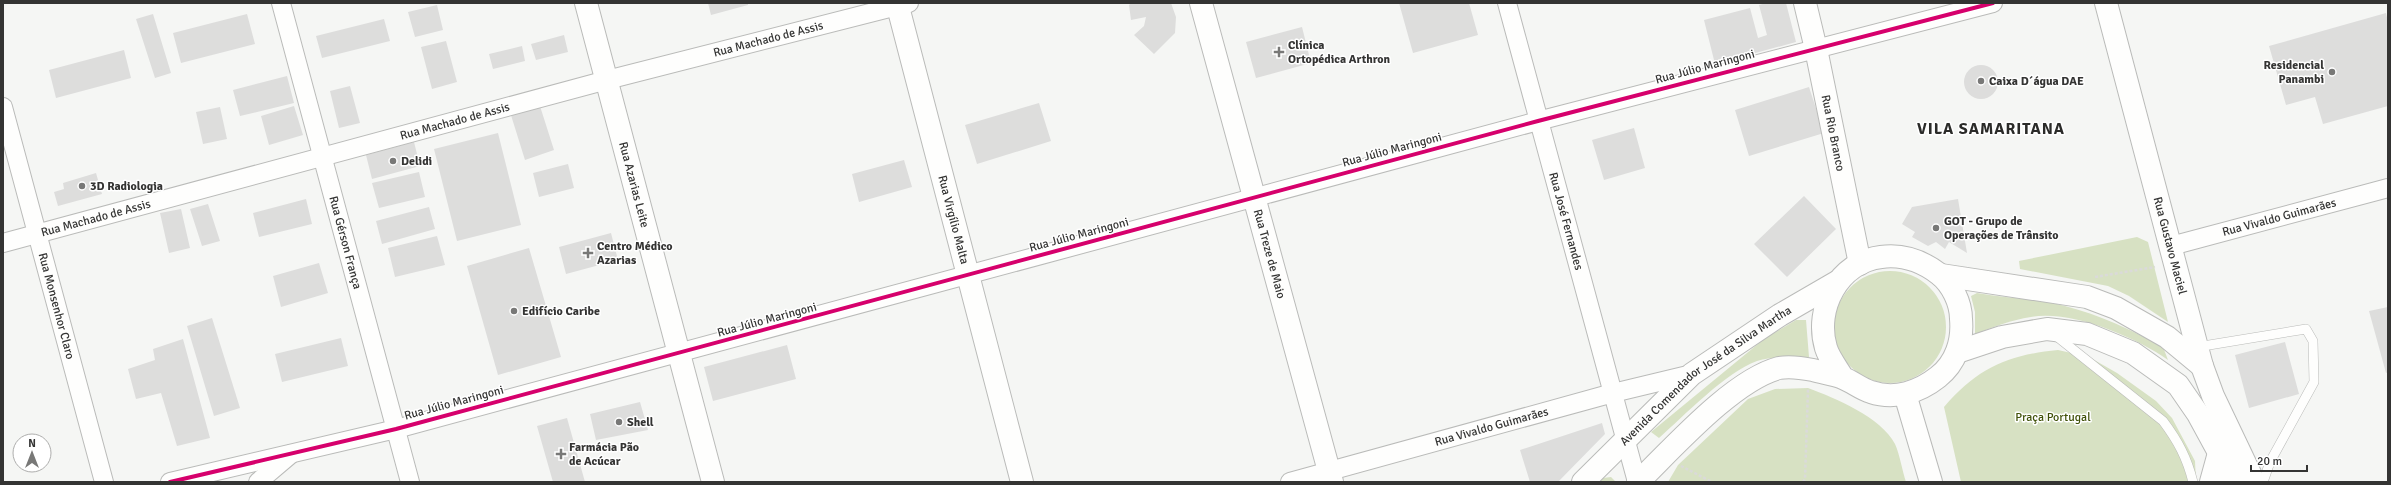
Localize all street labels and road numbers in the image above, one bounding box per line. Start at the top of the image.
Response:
street label: Rua Machado de Assis [712,18,825,60]
street label: Rua Júlio Maringoni [1654,47,1756,87]
street label: Rua Rio Branco [1818,93,1848,172]
street label: Rua Machado de Assis [398,99,511,143]
street label: Rua Júlio Maringoni [1341,130,1443,170]
street label: Rua Azarias Leite [616,140,653,229]
street label: Rua José Fernandes [1546,170,1587,272]
street label: Rua Virgílio Malta [935,174,972,266]
street label: Rua Gérson França [326,194,365,291]
street label: Rua Gustavo Maciel [2150,195,2190,297]
street label: Rua Vivaldo Guimarães [2221,195,2338,239]
street label: Rua Machado de Assis [39,196,152,240]
street label: Rua Treze de Maio [1250,207,1289,300]
street label: Rua Júlio Maringoni [1028,215,1130,255]
street label: Rua Monsenhor Claro [35,251,78,361]
street label: Rua Júlio Maringoni [716,300,818,340]
street label: Avenida Comendador José da Silva Martha [1617,303,1794,449]
street label: Rua Júlio Maringoni [403,383,505,423]
street label: Rua Vivaldo Guimarães [1433,404,1550,449]

